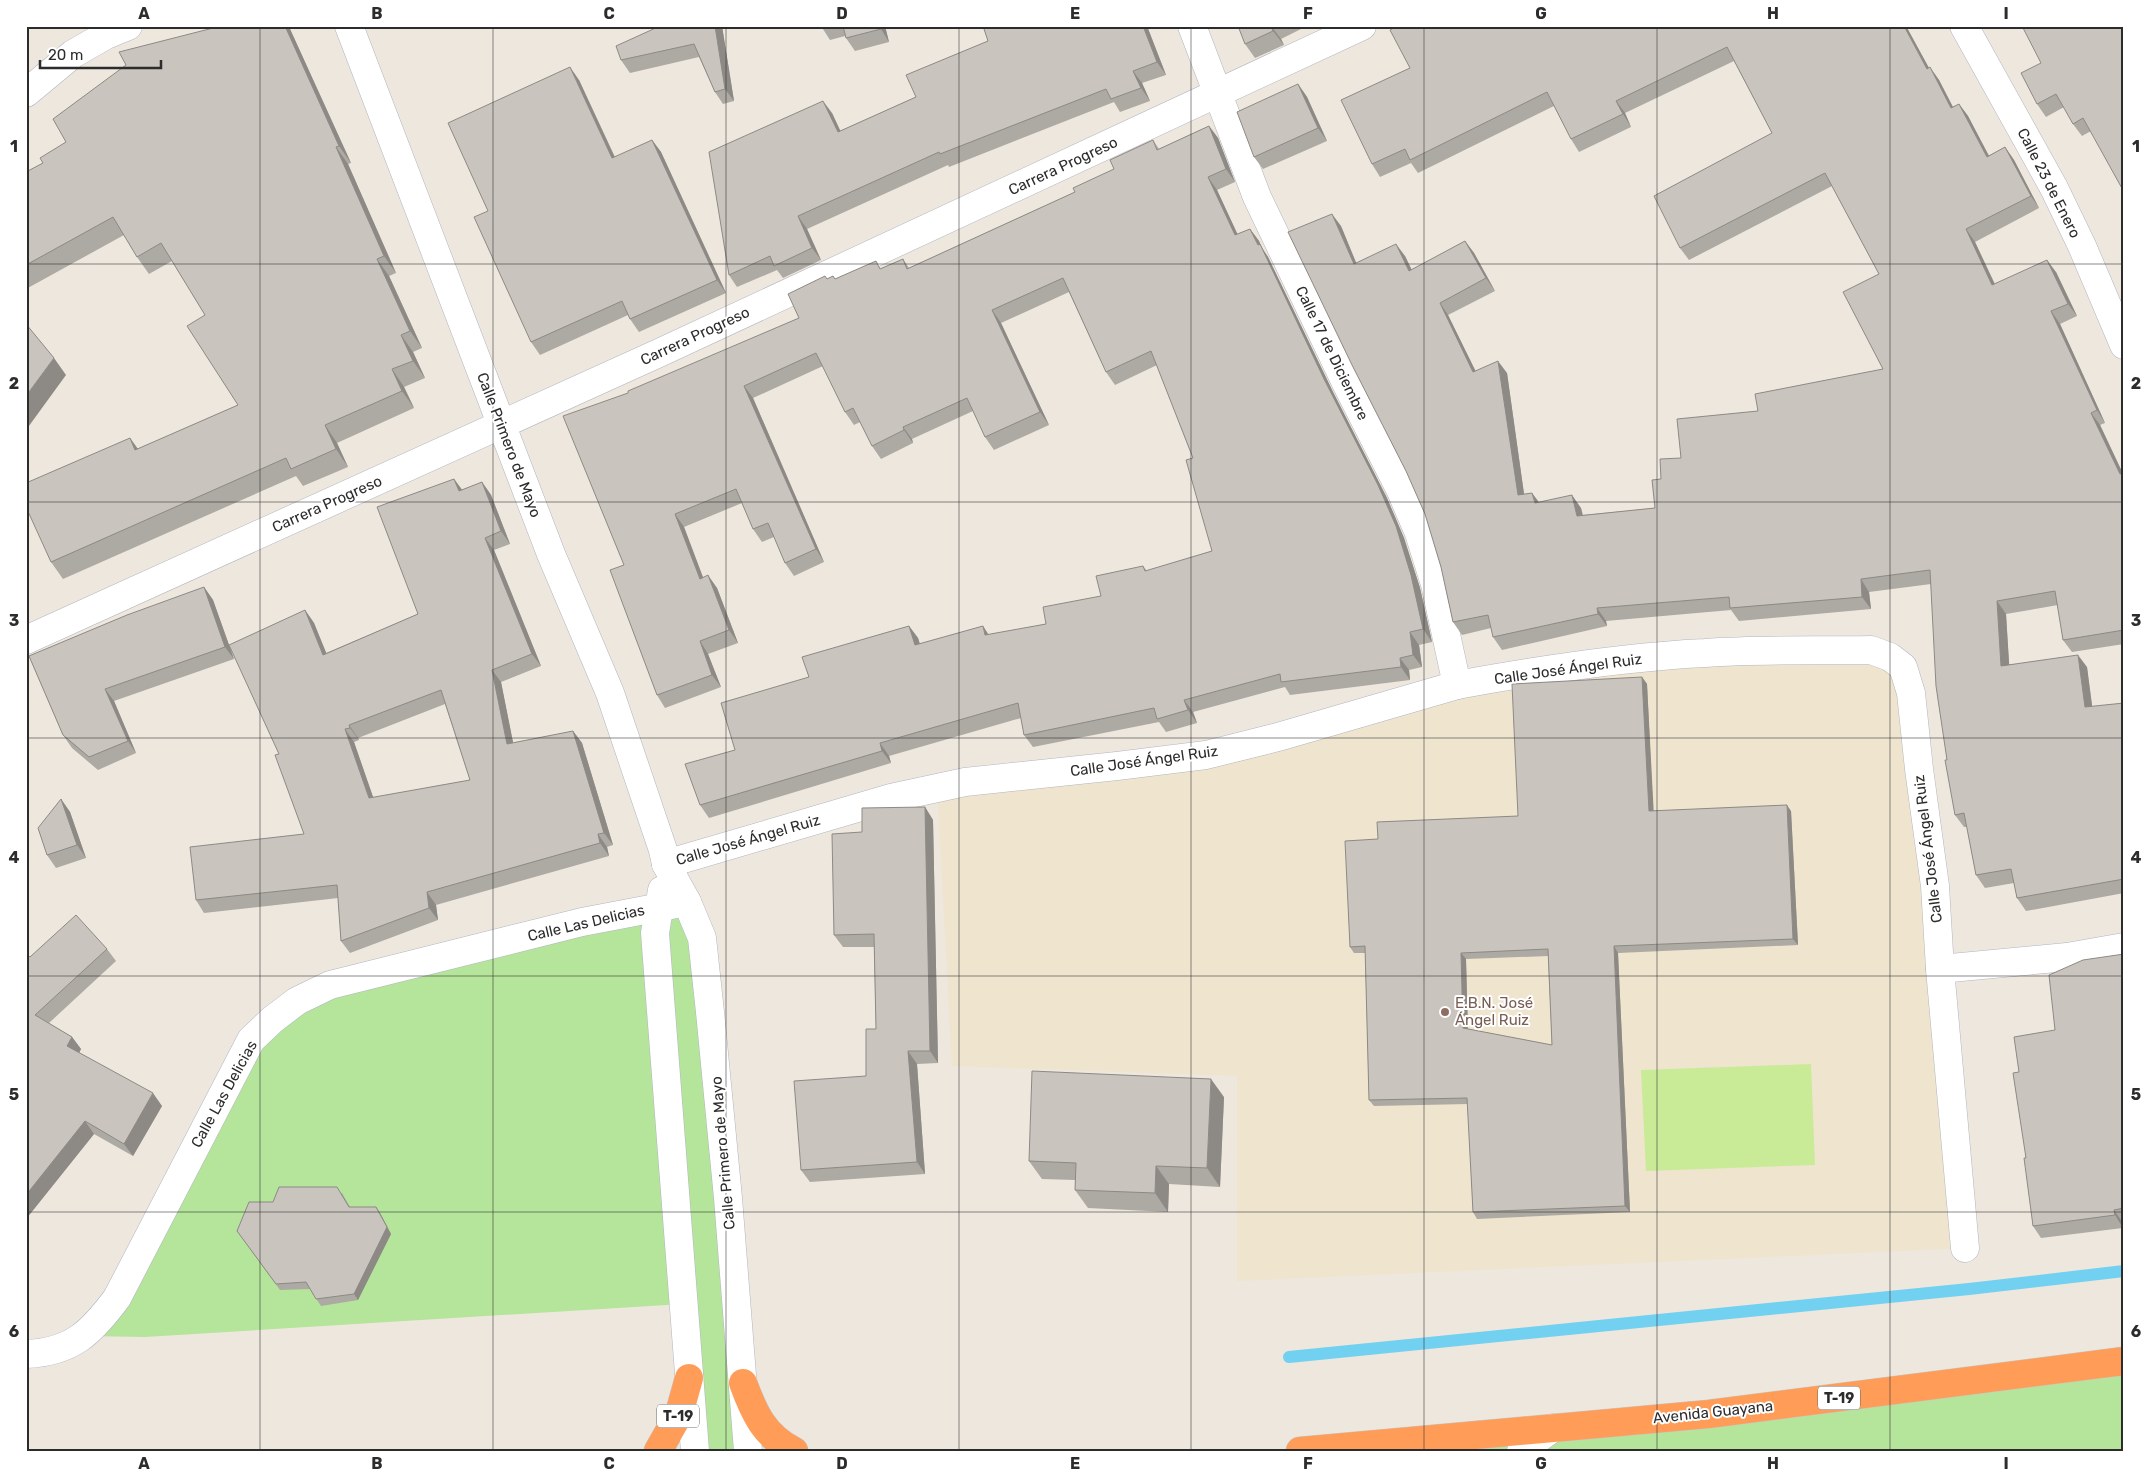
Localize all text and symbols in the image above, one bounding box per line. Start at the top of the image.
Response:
text: A [138,4,150,23]
text: B [371,4,383,23]
text: C [603,4,615,23]
text: D [836,4,848,23]
text: E [1070,4,1080,23]
text: F [1303,4,1313,23]
text: G [1535,4,1547,23]
text: H [1767,4,1779,23]
text: I [2003,4,2009,23]
scale bar [40,38,161,70]
text: 20 m [48,46,83,64]
street label: Calle 23 de Enero [2014,125,2084,241]
street label: Carrera Progreso [1006,133,1120,199]
text: 1 [10,137,18,156]
text: 1 [2132,137,2140,156]
street label: Calle 17 de Diciembre [1292,283,1372,423]
street label: Carrera Progreso [638,303,752,369]
street label: Calle Primero de Mayo [473,370,545,520]
text: 2 [9,374,19,393]
text: 2 [2131,374,2141,393]
street label: Carrera Progreso [269,472,385,536]
text: 3 [9,611,19,630]
text: 3 [2131,611,2141,630]
street label: Calle José Ángel Ruiz [1493,650,1643,688]
street label: Calle José Ángel Ruiz [1069,742,1219,780]
street label: Calle José Ángel Ruiz [1910,774,1946,924]
street label: Calle José Ángel Ruiz [674,811,822,869]
text: 4 [9,848,20,867]
text: 4 [2131,848,2142,867]
street label: Calle Las Delicias [526,901,647,945]
place label: E.B.N. José Ángel Ruiz [1455,994,1533,1029]
marker: E.B.N. José Ángel Ruiz [1439,1006,1451,1018]
street label: Calle Las Delicias [187,1037,261,1151]
street label: Calle Primero de Mayo [707,1076,739,1230]
text: 5 [9,1085,19,1104]
text: 5 [2131,1085,2141,1104]
text: 6 [9,1322,19,1341]
text: 6 [2131,1322,2141,1341]
road number: T-19 [1818,1386,1860,1410]
street label: Avenida Guayana [1652,1397,1774,1427]
road number: T-19 [657,1404,699,1428]
text: A [138,1454,150,1473]
text: B [371,1454,383,1473]
text: C [603,1454,615,1473]
text: D [836,1454,848,1473]
text: E [1070,1454,1080,1473]
text: F [1303,1454,1313,1473]
text: G [1535,1454,1547,1473]
text: H [1767,1454,1779,1473]
text: I [2003,1454,2009,1473]

